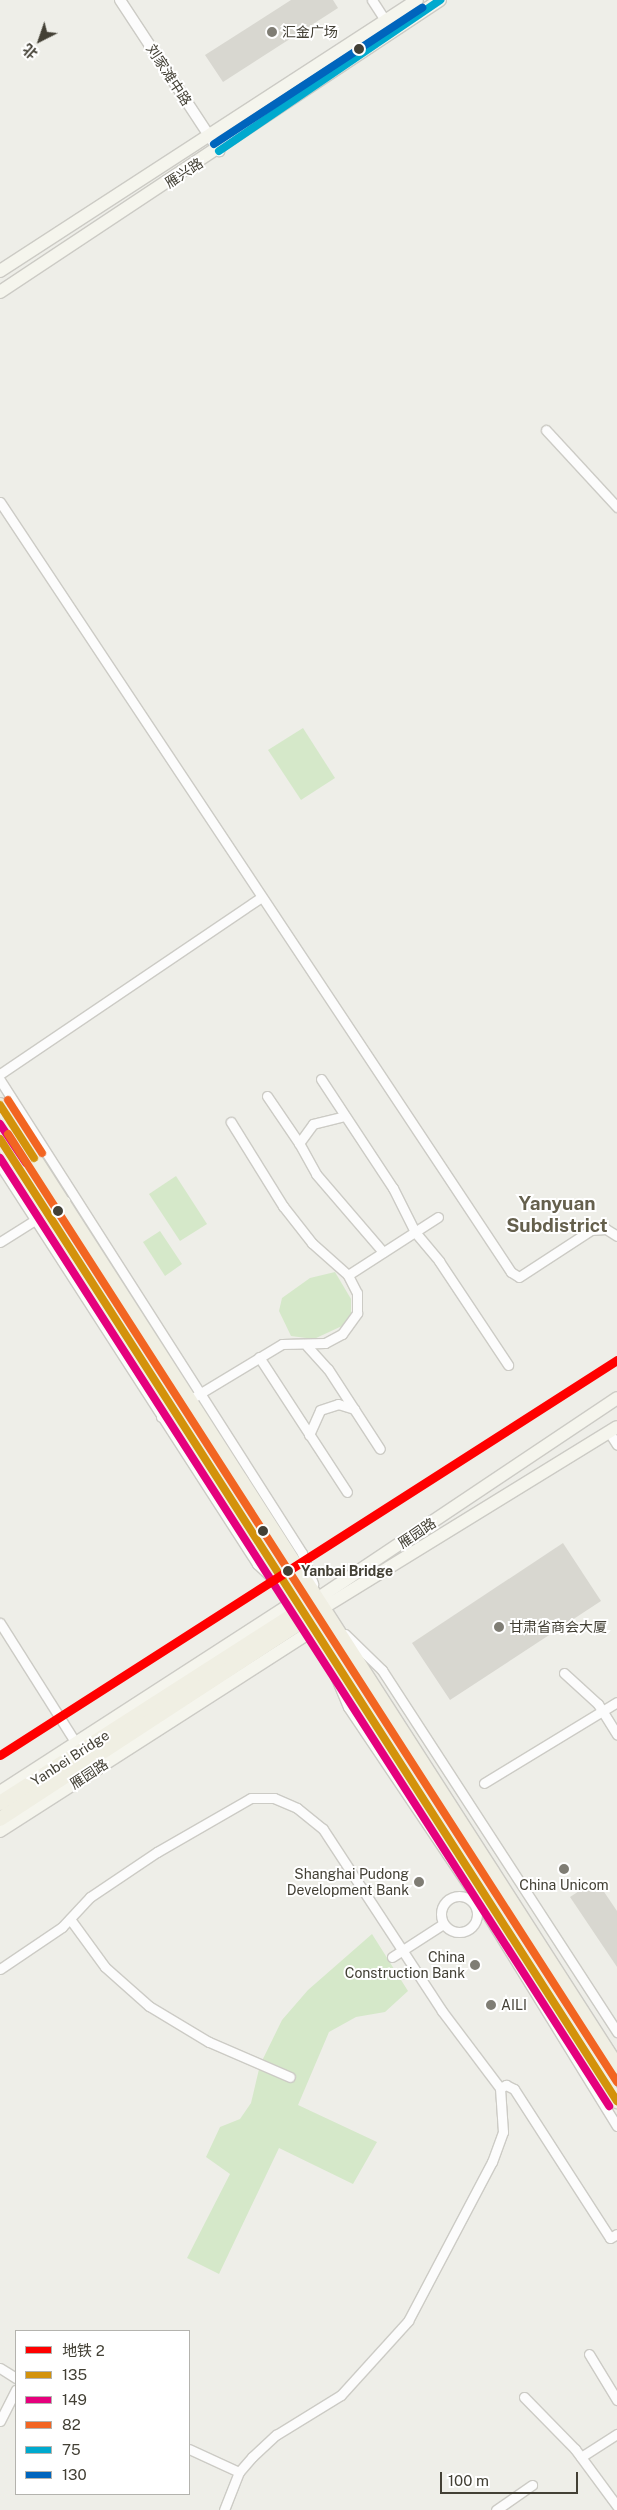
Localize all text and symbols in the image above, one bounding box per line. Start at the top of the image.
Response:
north arrow [15,15,65,65]
place label: 汇金广场 [282,24,338,40]
marker: 汇金广场 [266,26,278,38]
text: 北 [20,41,41,62]
street label: 刘家滩中路 [143,41,195,109]
unlabelled marker [354,44,364,54]
street label: 雁兴路 [162,155,206,191]
district label: Yanyuan Subdistrict [506,1193,608,1237]
unlabelled marker [53,1206,63,1216]
street label: 雁园路 [395,1514,439,1552]
unlabelled marker [258,1526,268,1536]
marker: Yanbai Bridge [279,1562,297,1580]
place label: Yanbai Bridge [301,1563,393,1579]
place label: 甘肃省商会大厦 [509,1619,607,1635]
marker: 甘肃省商会大厦 [493,1621,505,1633]
street label: Yanbei Bridge [28,1727,112,1789]
street label: 雁园路 [67,1756,111,1792]
marker: China Unicom [558,1863,570,1875]
place label: Shanghai Pudong Development Bank [287,1866,409,1898]
marker: Shanghai Pudong Development Bank [413,1876,425,1888]
place label: China Unicom [519,1877,609,1893]
place label: China Construction Bank [345,1949,465,1981]
marker: China Construction Bank [469,1959,481,1971]
place label: AILI [501,1997,527,2013]
marker: AILI [485,1999,497,2011]
legend [15,2330,190,2495]
text: 地铁 2 [62,2342,105,2359]
text: 135 [62,2366,87,2383]
text: 149 [62,2391,87,2408]
text: 82 [62,2416,81,2433]
text: 75 [62,2441,81,2458]
scale bar [442,2462,580,2494]
text: 130 [62,2466,87,2483]
text: 100 m [448,2472,489,2489]

